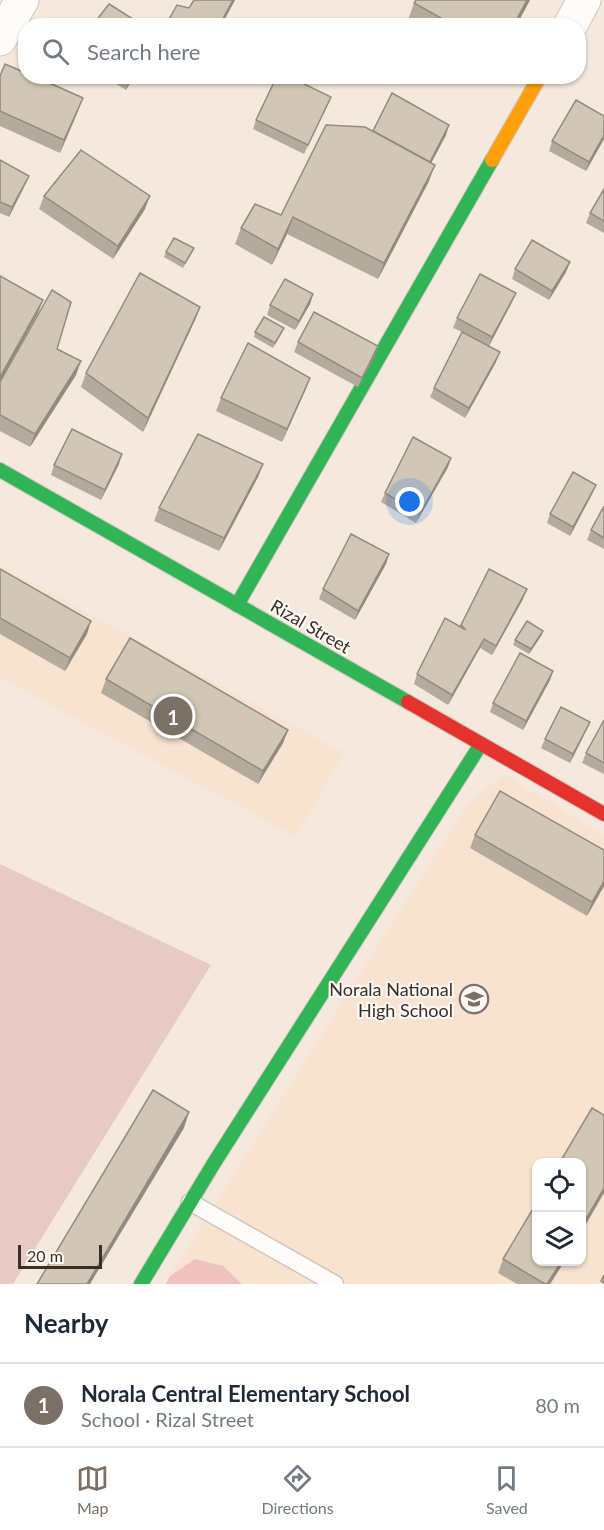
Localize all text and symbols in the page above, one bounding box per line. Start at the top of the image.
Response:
search box [18,18,586,84]
icon: search [39,35,72,68]
text: Search here [87,38,200,65]
your location [395,487,424,516]
street label: Rizal Street [267,594,355,658]
pin: 1 [154,694,192,738]
place label: Norala National High School [329,978,453,1021]
school or university icon: Norala National High School [458,983,490,1015]
map controls [532,1158,586,1266]
button: locate [532,1158,586,1212]
button: layers [532,1212,586,1266]
scale bar [18,1242,102,1270]
text: 20 m [27,1246,63,1265]
text: Nearby [24,1307,109,1339]
text: Norala Central Elementary School [81,1380,410,1407]
text: 1 [38,1393,49,1417]
text: 80 m [535,1393,580,1417]
text: School · Rizal Street [81,1407,254,1431]
tab: Map [76,1462,109,1517]
tab: Directions [261,1462,334,1517]
tab: Saved [486,1462,528,1517]

